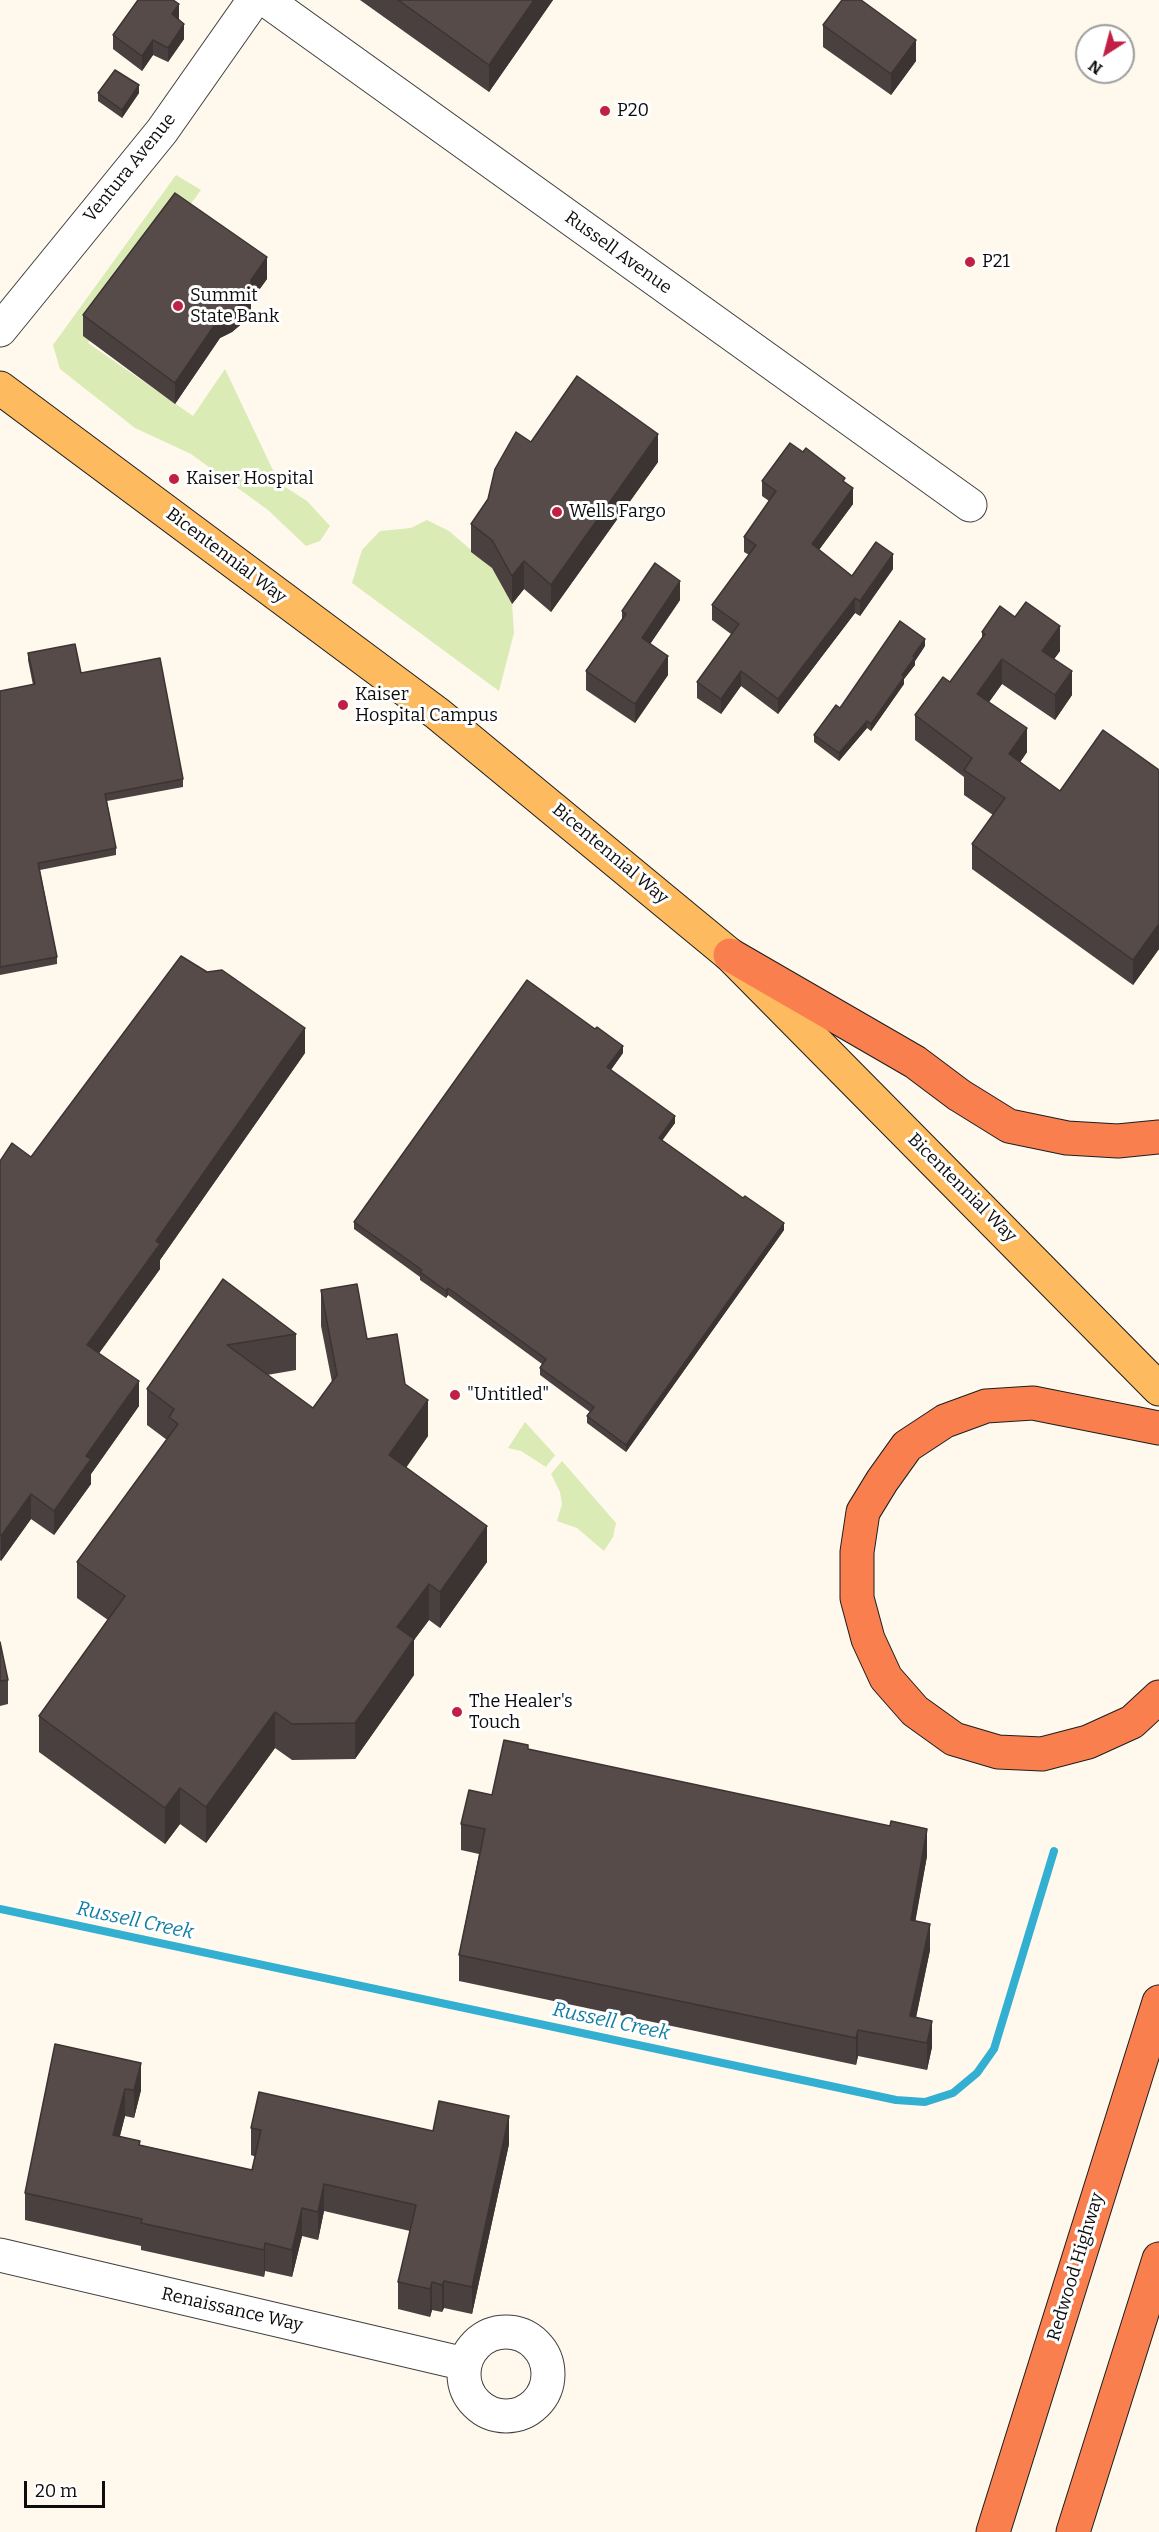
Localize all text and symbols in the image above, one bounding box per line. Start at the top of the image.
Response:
north arrow [1075,24,1135,84]
text: N [1085,56,1106,79]
place label: P20 [617,100,649,122]
marker: P20 [598,104,612,118]
street label: Ventura Avenue [79,109,181,227]
street label: Russell Avenue [560,207,676,299]
place label: P21 [982,251,1010,273]
marker: P21 [963,255,977,269]
place label: Summit State Bank [190,285,279,328]
marker: Summit State Bank [171,299,185,313]
place label: Kaiser Hospital [186,468,314,490]
marker: Kaiser Hospital [167,472,181,486]
place label: Wells Fargo [569,501,666,523]
street label: Bicentennial Way [162,504,290,608]
marker: Wells Fargo [550,505,564,519]
place label: Kaiser Hospital Campus [355,684,498,726]
marker: Kaiser Hospital Campus [336,698,350,712]
street label: Bicentennial Way [547,799,673,909]
street label: Bicentennial Way [903,1129,1021,1247]
place label: "Untitled" [467,1384,549,1406]
marker: "Untitled" [448,1388,462,1402]
place label: The Healer's Touch [469,1691,573,1734]
marker: The Healer's Touch [450,1705,464,1719]
water label: Russell Creek [74,1897,196,1945]
water label: Russell Creek [550,1998,672,2046]
street label: Redwood Highway [1043,2190,1109,2344]
street label: Renaissance Way [159,2283,305,2337]
scale bar [27,2469,108,2507]
text: 20 m [35,2480,77,2502]

